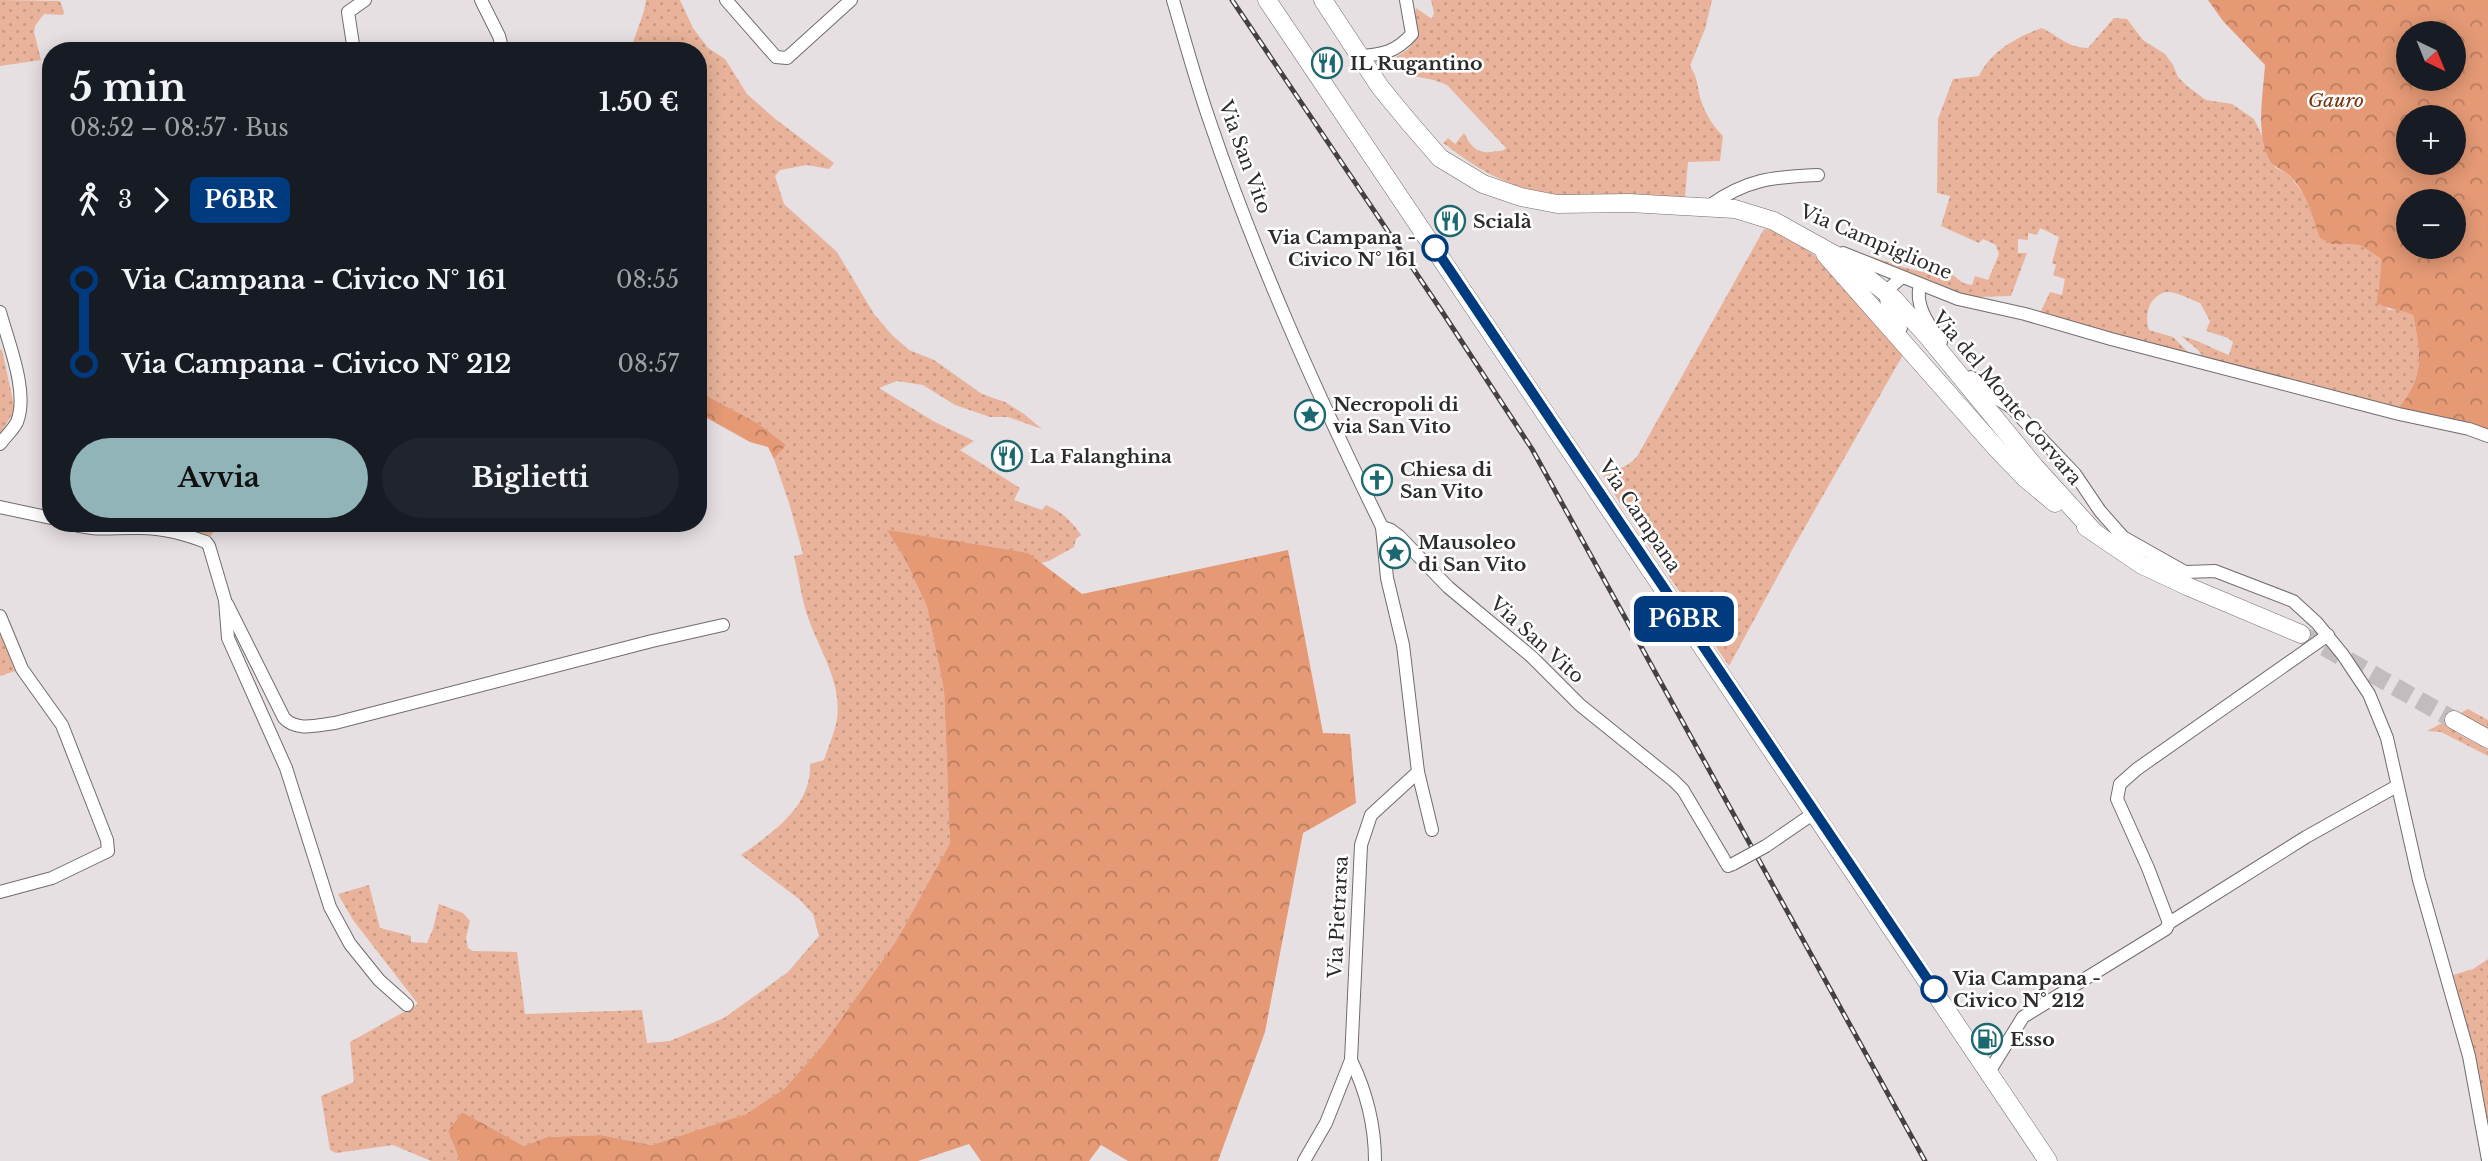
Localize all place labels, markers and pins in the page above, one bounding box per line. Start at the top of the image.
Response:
restaurant icon: IL Rugantino [1310,46,1344,80]
place label: IL Rugantino [1350,52,1483,75]
restaurant icon: Scialà [1433,204,1467,238]
place label: Scialà [1473,210,1532,233]
place label: Via Campana - Civico N° 161 [1267,226,1416,271]
marker: Via Campana - Civico N° 161 [1422,235,1448,261]
place label: Necropoli di via San Vito [1333,393,1459,438]
place icon: Necropoli di via San Vito [1293,398,1327,432]
restaurant icon: La Falanghina [990,439,1024,473]
place label: La Falanghina [1030,445,1172,468]
place label: Chiesa di San Vito [1400,458,1492,503]
church icon: Chiesa di San Vito [1360,463,1394,497]
place label: Mausoleo di San Vito [1418,531,1526,576]
place icon: Mausoleo di San Vito [1378,536,1412,570]
place label: Via Campana - Civico N° 212 [1952,967,2101,1012]
marker: Via Campana - Civico N° 212 [1921,976,1947,1002]
fuel station icon: Esso [1970,1022,2004,1056]
place label: Esso [2010,1028,2055,1051]

